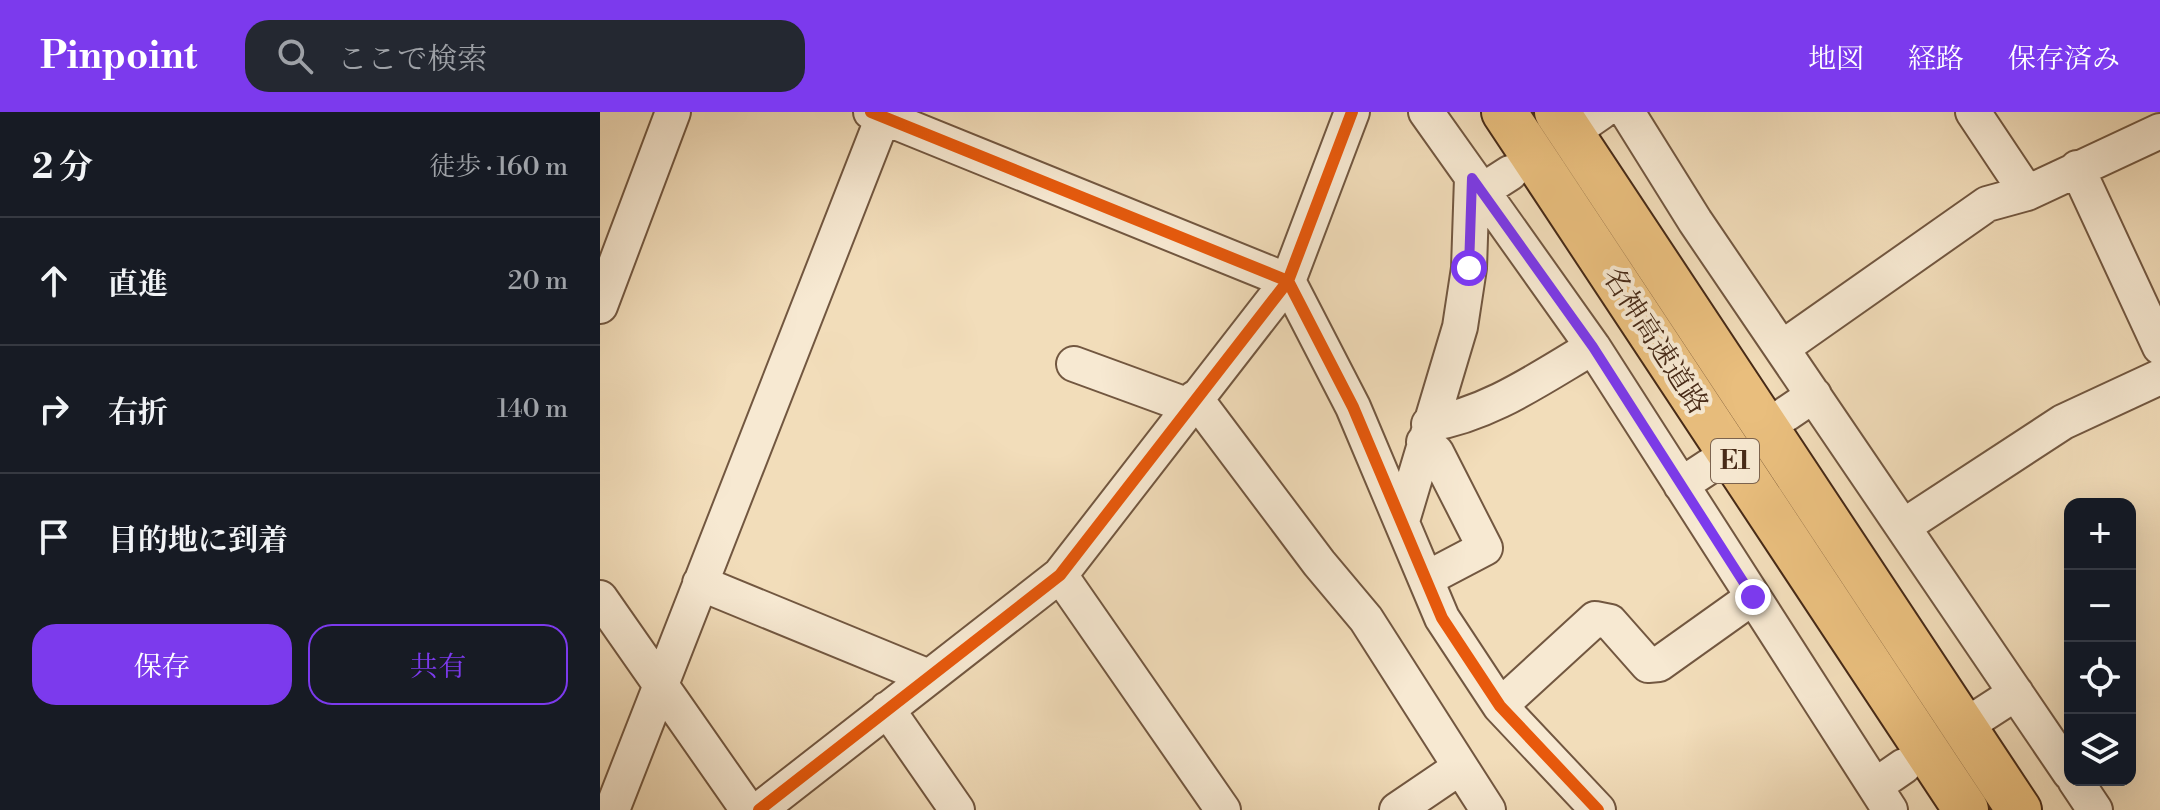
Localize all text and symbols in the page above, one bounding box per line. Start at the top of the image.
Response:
search box [245,20,805,92]
text: Pinpoint [40,33,197,80]
icon: search [273,34,317,78]
text: ここで検索 [337,41,487,79]
text: 地図 [1808,42,1864,77]
text: 経路 [1908,42,1964,77]
text: 保存済み [2008,42,2120,77]
text: 2 分 [32,147,93,189]
text: 徒歩 · 160 m [430,151,568,183]
route start [1451,250,1487,286]
icon: ahead [32,259,76,303]
street label: 名神高速道路 [1595,261,1715,421]
text: 20 m [508,265,568,297]
text: 直進 [108,266,168,304]
icon: right [32,387,76,431]
text: 140 m [497,393,568,425]
text: 右折 [108,394,168,432]
road number: E1 [1711,439,1759,483]
map controls [2064,498,2136,786]
button: + [2064,498,2136,570]
icon: arrive [32,515,76,559]
text: 目的地に到着 [108,522,288,560]
button: − [2064,570,2136,642]
route end [1735,579,1771,615]
button: 保存 [32,624,292,705]
button: 共有 [308,624,568,705]
button: locate [2064,642,2136,714]
button: layers [2064,714,2136,786]

